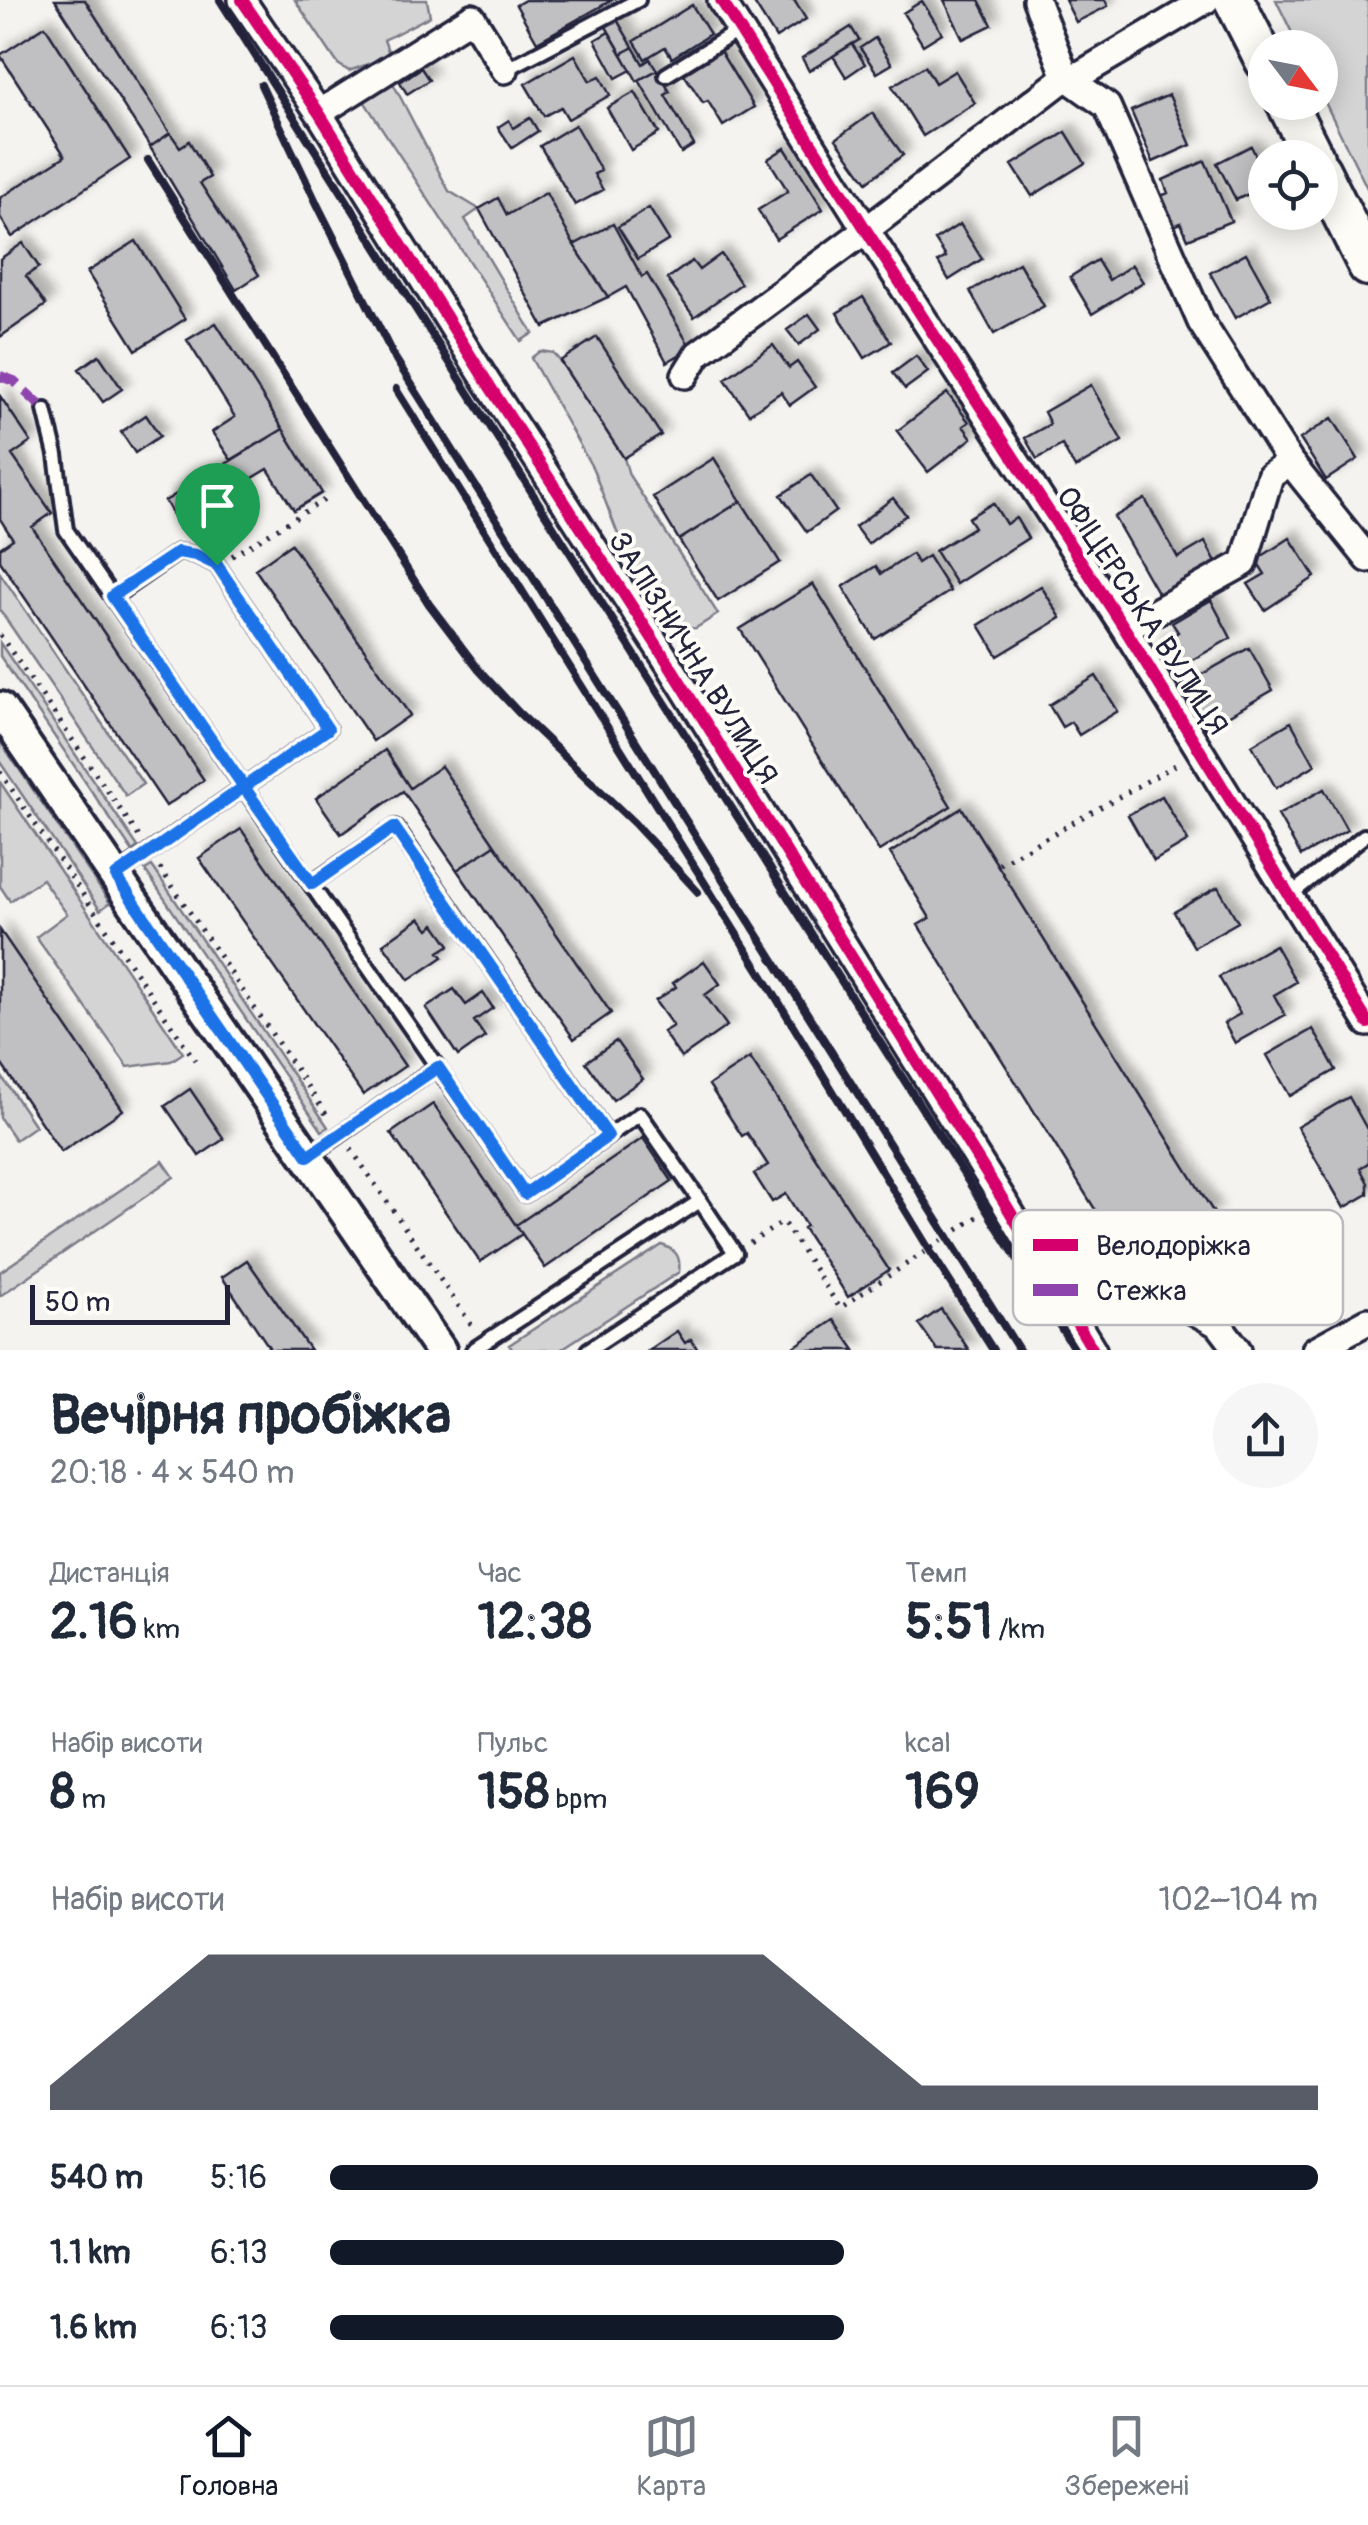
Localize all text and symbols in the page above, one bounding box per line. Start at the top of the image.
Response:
north arrow [1248,30,1338,120]
map controls [1248,30,1338,230]
button: locate [1248,140,1338,230]
pin [175,463,260,566]
icon: arrive [190,478,245,533]
street label: ОФІЦЕРСЬКА ВУЛИЦЯ [1048,480,1236,742]
street label: ЗАЛІЗНИЧНА ВУЛИЦЯ [600,525,786,791]
legend [1013,1210,1343,1325]
text: Велодоріжка [1096,1229,1251,1264]
text: Стежка [1096,1274,1187,1309]
scale bar [30,1280,230,1324]
text: 50 m [45,1285,110,1320]
text: Вечірня пробіжка [50,1381,451,1450]
button: share [1213,1383,1318,1488]
text: 20:18 · 4 × 540 m [50,1453,294,1493]
text: Дистанція [50,1556,170,1591]
text: Час [478,1556,522,1591]
text: Темп [905,1556,967,1591]
text: 2.16 [50,1591,138,1654]
text: 12:38 [478,1591,592,1654]
text: 5:51 [905,1591,992,1654]
text: km [138,1612,180,1647]
text: /km [992,1612,1045,1647]
text: Набір висоти [50,1726,202,1761]
text: Пульс [478,1726,548,1761]
text: kcal [905,1726,951,1761]
text: 8 [50,1761,75,1824]
text: 158 [478,1761,550,1824]
text: 169 [905,1761,980,1824]
text: m [75,1782,106,1817]
text: bpm [550,1782,607,1817]
text: Набір висоти [50,1880,224,1920]
text: 102–104 m [1159,1880,1318,1920]
text: 540 m [50,2158,143,2198]
text: 5:16 [210,2158,267,2198]
text: 1.1 km [50,2233,131,2273]
text: 6:13 [210,2233,268,2273]
text: 1.6 km [50,2308,137,2348]
text: 6:13 [210,2308,268,2348]
tab: Головна [179,2409,278,2504]
tab: Карта [637,2409,706,2504]
tab: Збережені [1064,2409,1189,2504]

